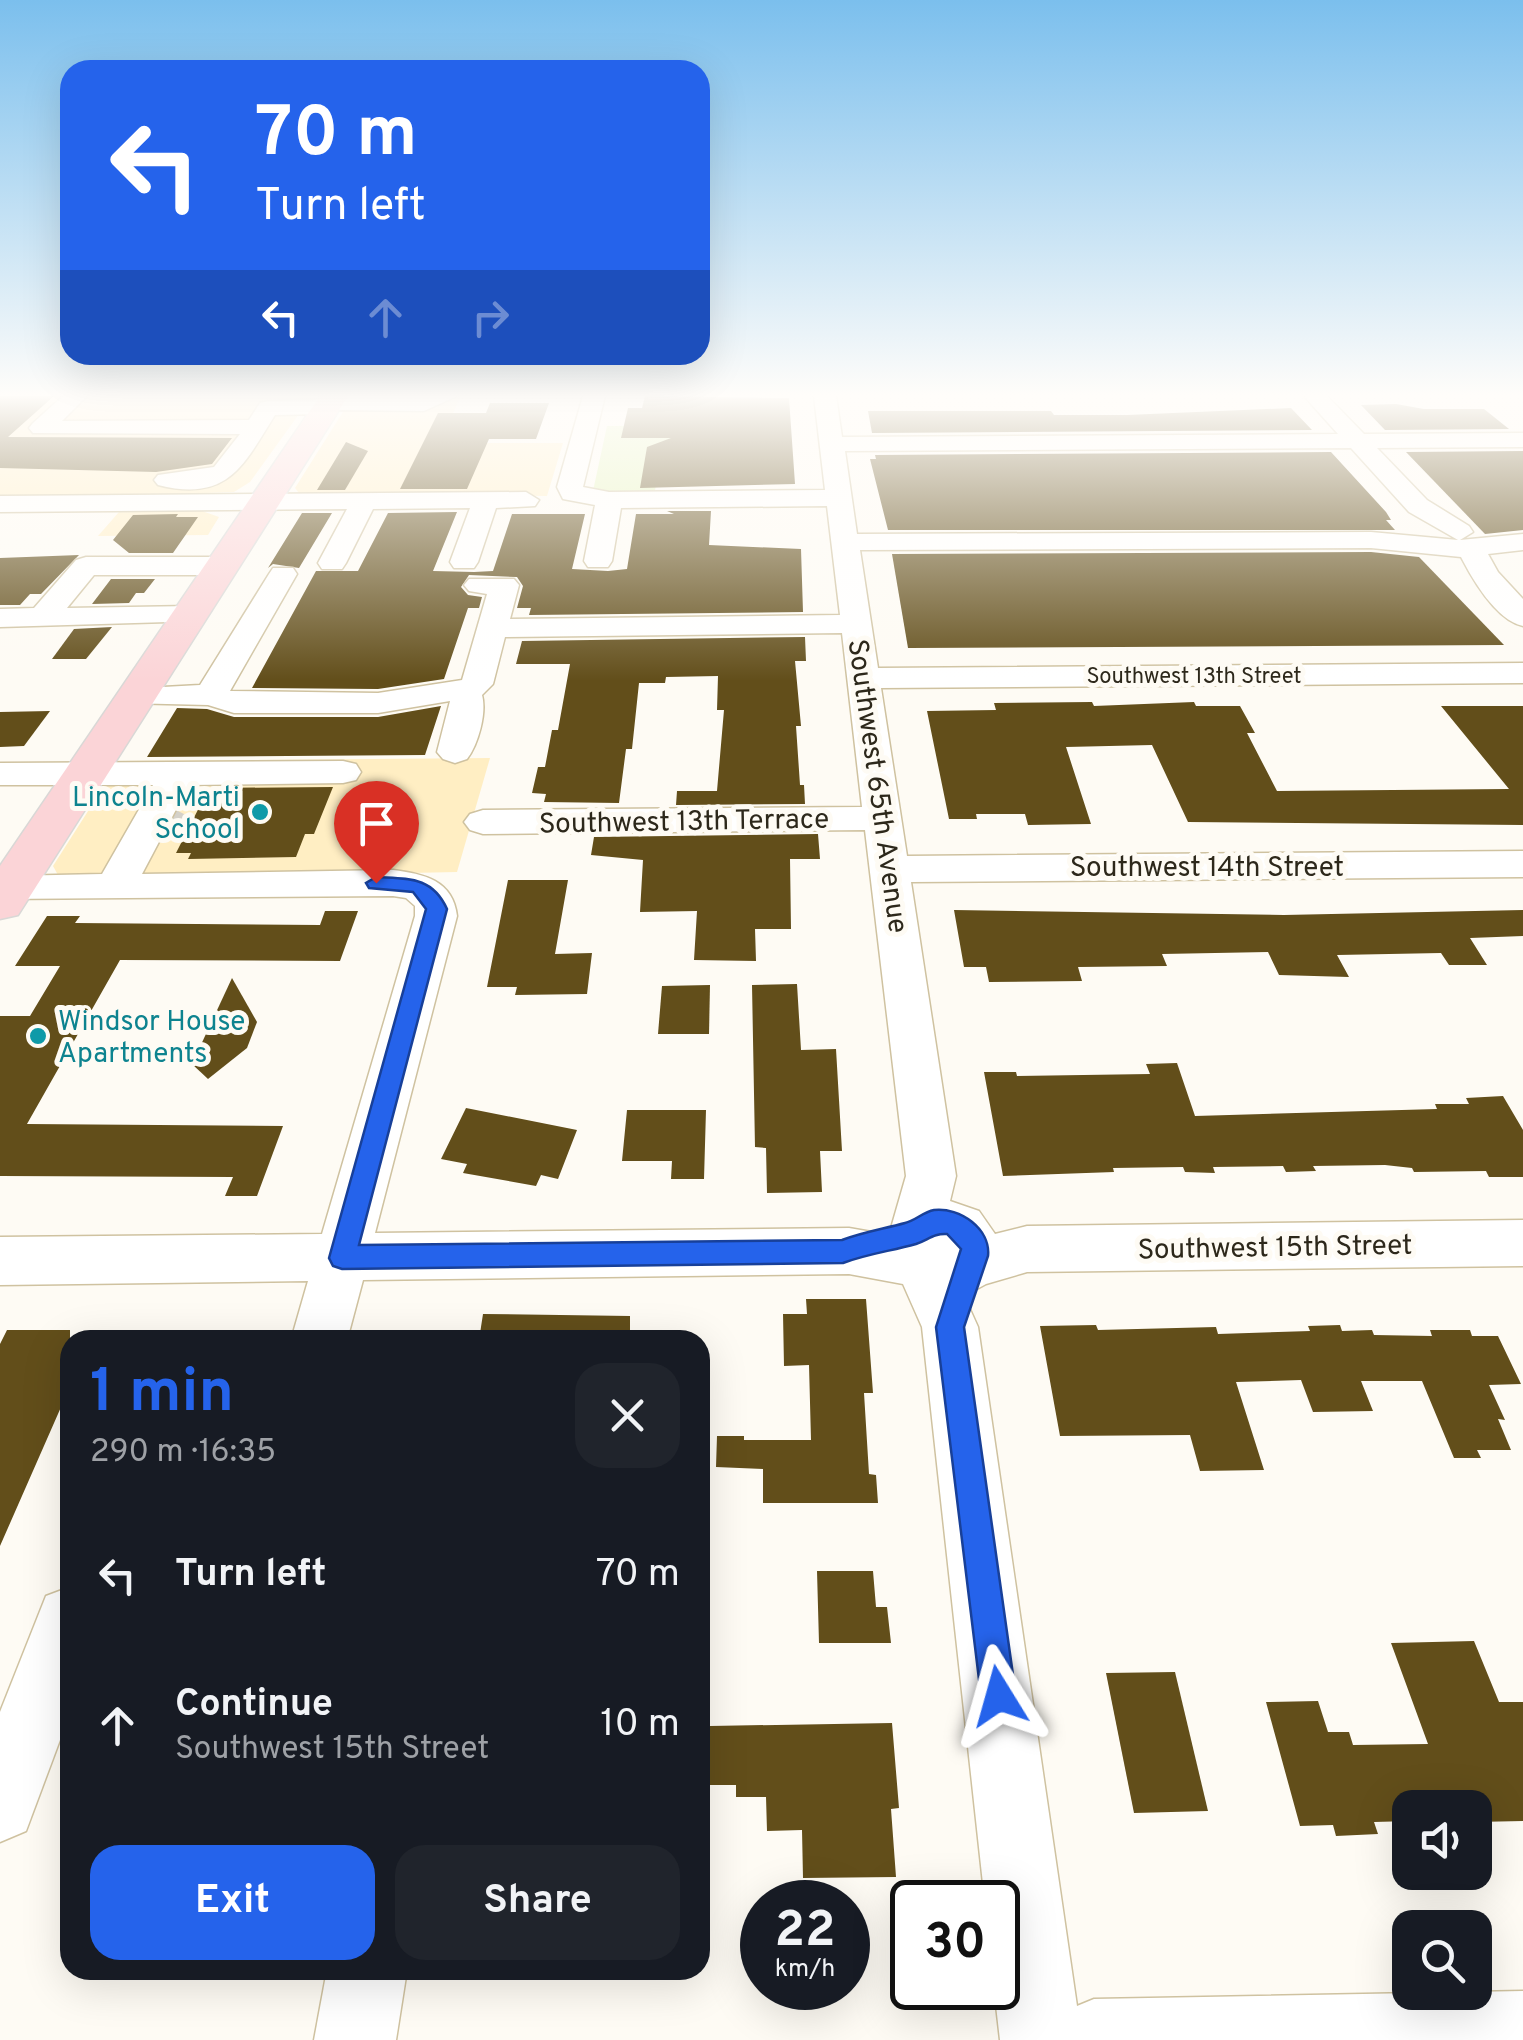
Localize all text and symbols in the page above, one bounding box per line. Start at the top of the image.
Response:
text: 70 m [255,92,418,181]
icon: left [90,100,220,230]
text: Turn left [255,179,426,236]
icon: left [253,290,308,345]
icon: ahead [358,290,413,345]
icon: right [463,290,518,345]
street label: Southwest 65th Avenue [838,637,914,936]
street label: Southwest 13th Street [1086,664,1302,691]
place label: Lincoln-Marti School [72,781,240,849]
pin [334,781,419,884]
icon: arrive [349,796,404,851]
marker: Lincoln-Marti School [249,801,271,823]
street label: Southwest 13th Terrace [539,802,830,844]
street label: Southwest 14th Street [1070,851,1344,887]
place label: Windsor House Apartments [58,1005,245,1073]
marker: Windsor House Apartments [27,1025,49,1047]
street label: Southwest 15th Street [1137,1229,1413,1269]
text: 1 min [90,1357,234,1433]
button: close [575,1363,680,1468]
text: 290 m · 16:35 [90,1433,276,1473]
icon: left [90,1548,145,1603]
text: Turn left [175,1551,327,1600]
text: 70 m [596,1551,680,1600]
position arrow [947,1644,1051,1748]
text: Continue [175,1681,333,1730]
icon: ahead [90,1698,145,1753]
text: 10 m [600,1701,680,1750]
text: Southwest 15th Street [175,1730,489,1770]
map controls [1392,1790,1492,2010]
button: sound [1392,1790,1492,1890]
button: Exit [90,1845,375,1960]
button: Share [395,1845,680,1960]
speed limit sign: 30 [890,1880,1020,2010]
text: 22 [774,1901,836,1964]
button: search [1392,1910,1492,2010]
text: km/h [775,1954,835,1986]

